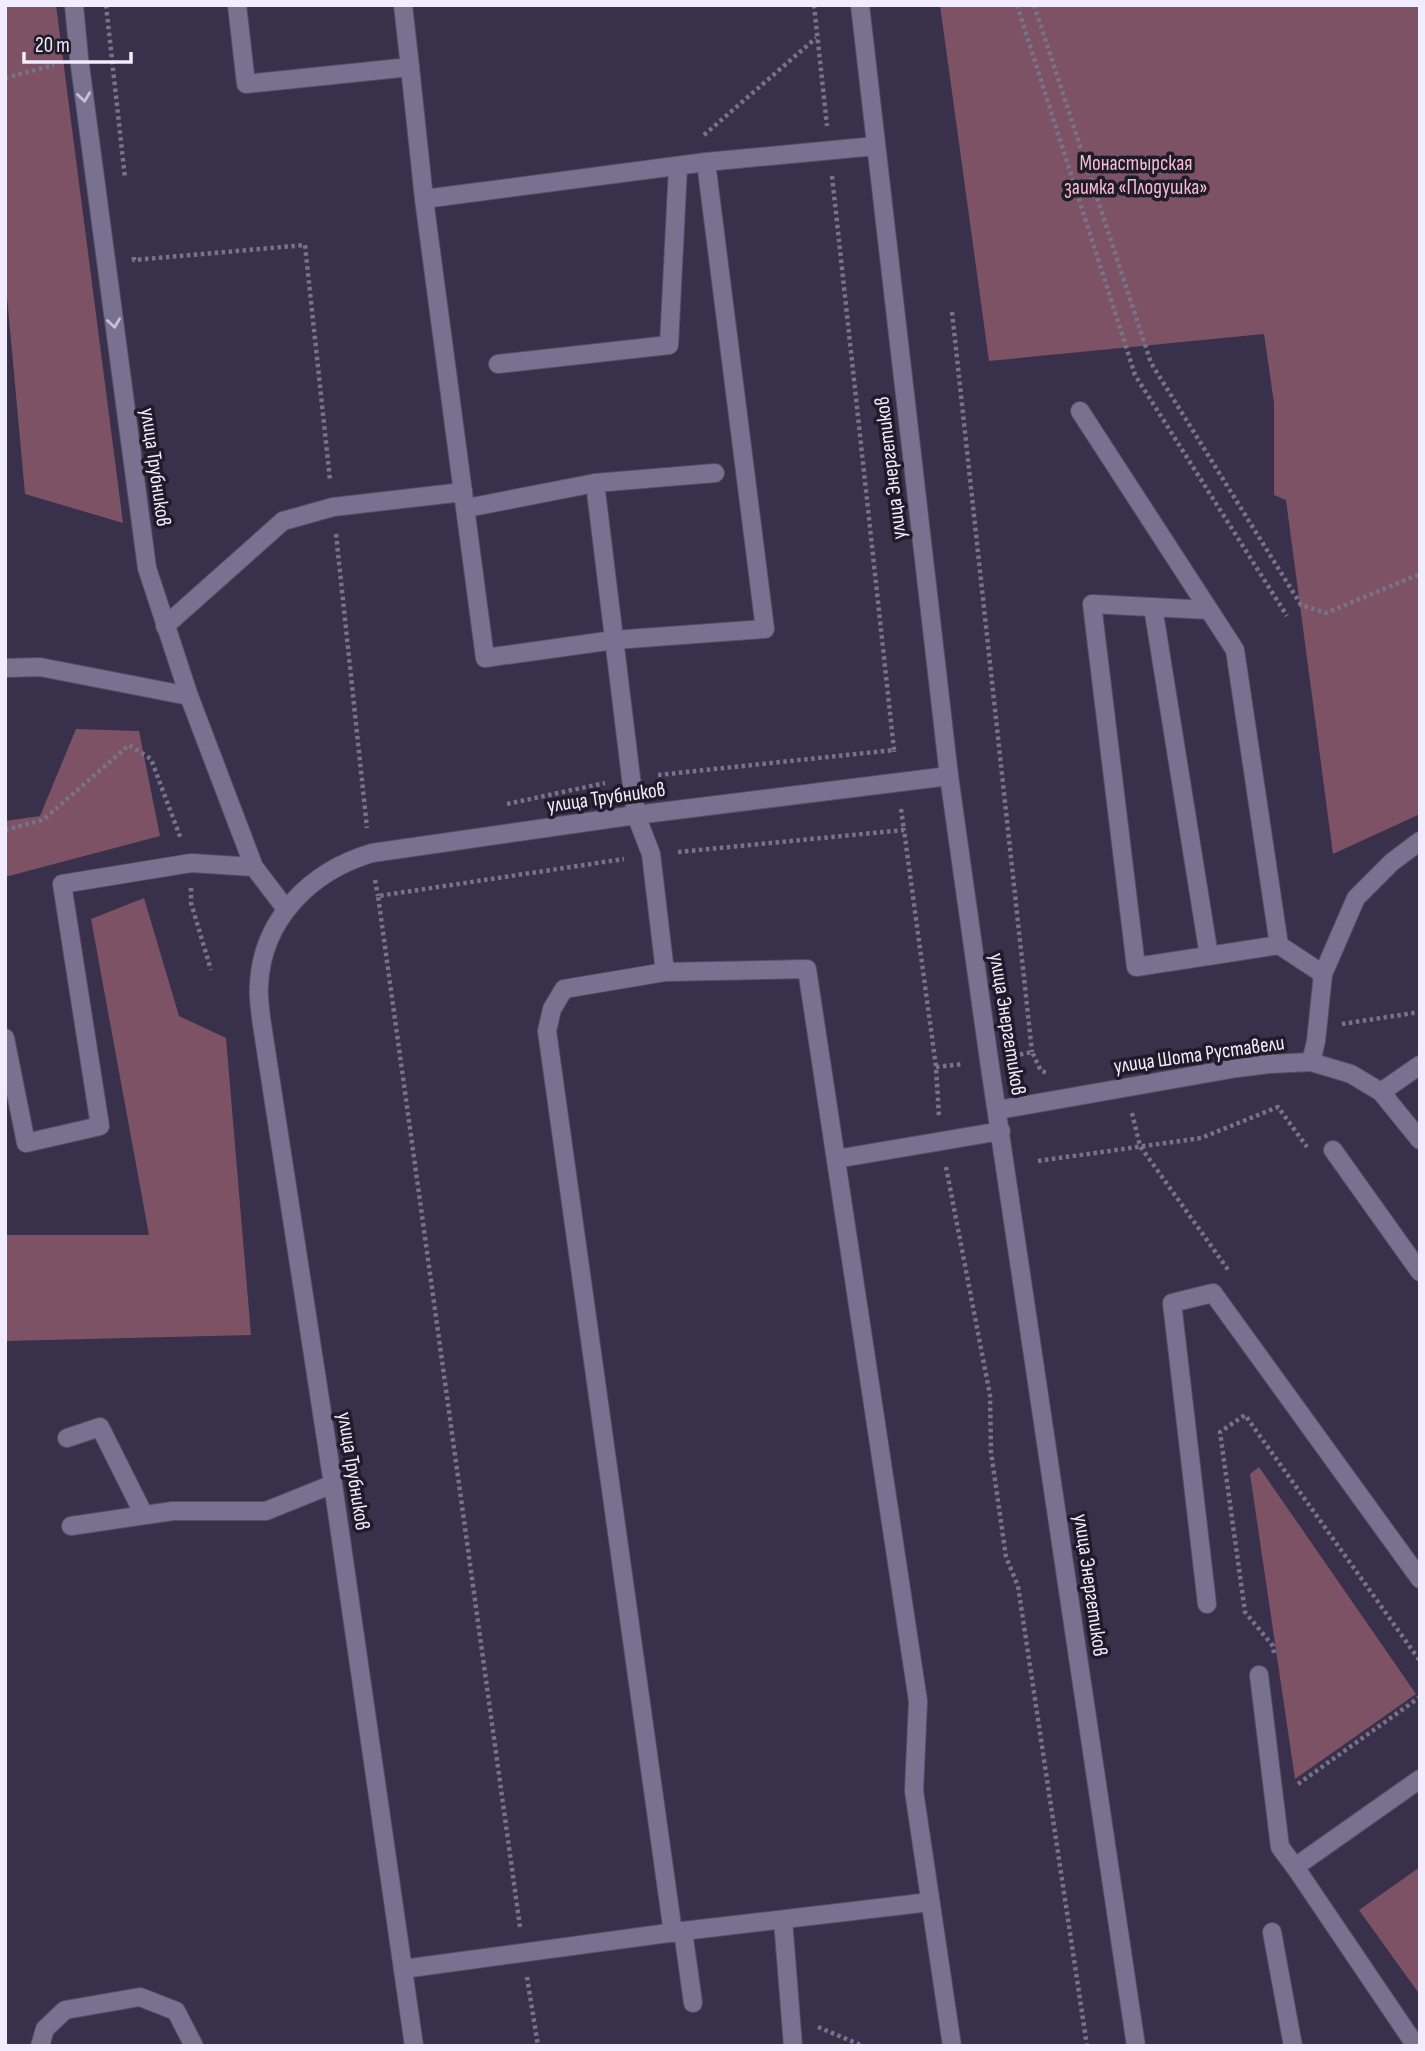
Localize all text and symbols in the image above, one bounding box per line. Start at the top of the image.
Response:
scale bar [24,21,131,65]
text: 20 m [35,33,70,58]
one-way arrow [76,92,91,103]
park label: Монастырская заимка «Плодушка» [1064,151,1208,200]
one-way arrow [106,317,121,329]
street label: улица Энергетиков [869,395,912,541]
street label: улица Трубников [135,406,176,528]
street label: улица Трубников [545,777,667,818]
street label: улица Энергетиков [984,951,1031,1097]
street label: улица Шота Руставели [1112,1030,1286,1079]
street label: улица Трубников [332,1410,375,1532]
street label: улица Энергетиков [1068,1512,1113,1658]

